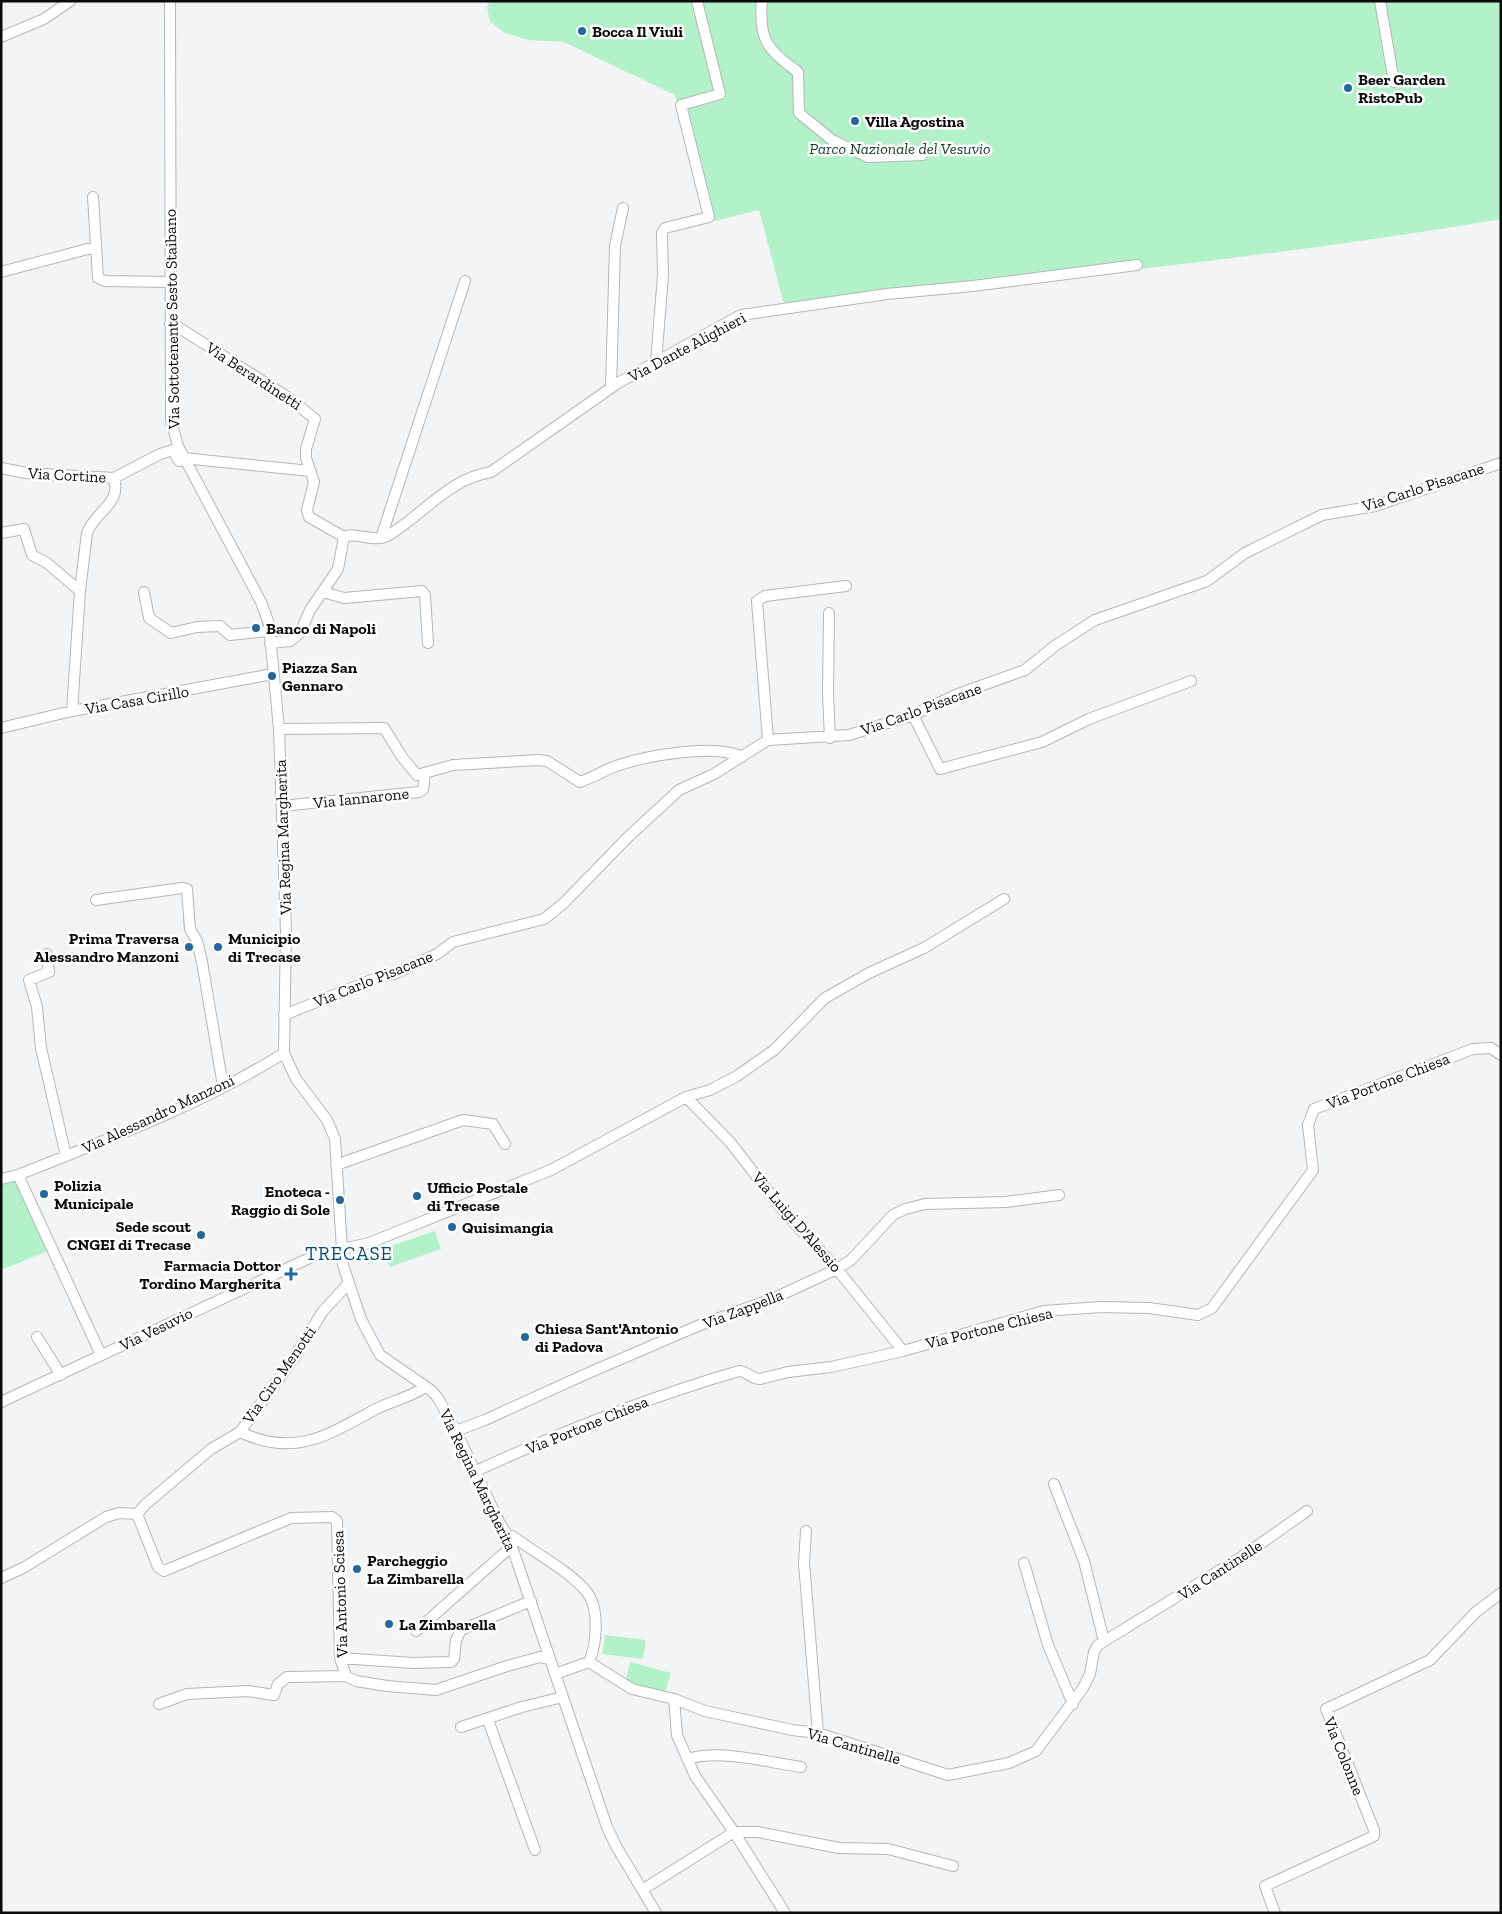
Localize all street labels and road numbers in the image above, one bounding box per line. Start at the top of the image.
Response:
street label: Via Sottotenente Sesto Staibano [161,209,183,430]
street label: Via Dante Alighieri [624,308,750,387]
street label: Via Berardinetti [202,337,306,414]
street label: Via Carlo Pisacane [1359,458,1486,516]
street label: Via Cortine [26,463,107,487]
street label: Via Carlo Pisacane [857,678,984,740]
street label: Via Casa Cirillo [83,682,190,719]
street label: Via Regina Margherita [271,759,295,916]
street label: Via Iannarone [311,784,410,813]
street label: Via Carlo Pisacane [310,946,435,1012]
street label: Via Portone Chiesa [1323,1049,1452,1114]
street label: Via Alessandro Manzoni [78,1070,238,1158]
street label: Via Luigi D'Alessio [748,1167,846,1276]
street label: Via Zappella [699,1285,786,1333]
street label: Via Vesuvio [116,1303,196,1355]
street label: Via Portone Chiesa [923,1303,1055,1353]
street label: Via Ciro Menotti [238,1322,320,1428]
street label: Via Portone Chiesa [522,1392,651,1459]
street label: Via Regina Margherita [435,1405,521,1554]
street label: Via Antonio Sciesa [328,1530,352,1659]
street label: Via Cantinelle [1174,1536,1266,1605]
street label: Via Colonne [1319,1713,1368,1798]
street label: Via Cantinelle [804,1723,903,1768]

